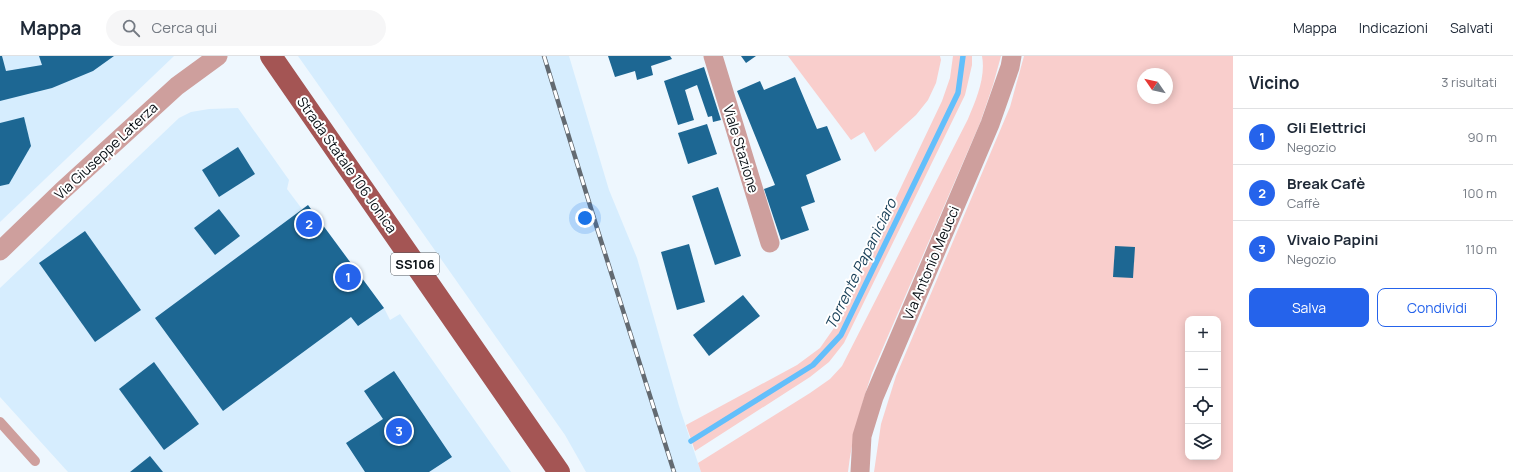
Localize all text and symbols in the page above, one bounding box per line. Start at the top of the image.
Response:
search box [106,10,386,46]
text: Mappa [20,15,82,41]
icon: search [120,17,142,39]
text: Cerca qui [152,17,217,38]
text: Mappa [1293,18,1337,37]
text: Indicazioni [1359,18,1428,37]
text: Salvati [1450,18,1493,37]
north arrow [1137,68,1173,104]
text: Vicino [1249,71,1300,94]
text: 3 risultati [1441,73,1497,91]
street label: Strada Statale 106 Jonica [293,93,402,237]
street label: Via Giuseppe Laterza [50,98,161,203]
street label: Viale Stazione [719,103,764,195]
text: Gli Elettrici [1287,117,1366,138]
text: 1 [1259,128,1265,146]
text: 90 m [1467,128,1497,146]
text: Negozio [1287,138,1336,156]
text: Break Cafè [1287,173,1365,194]
text: 2 [1258,184,1266,202]
text: 100 m [1462,184,1497,202]
water label: Torrente Papaniciaro [820,194,902,333]
text: Caffè [1287,194,1320,212]
street label: Via Antonio Meucci [898,203,963,323]
your location [575,208,595,228]
pin: 2 [296,209,322,239]
text: Vivaio Papini [1287,229,1379,250]
text: 3 [1258,240,1266,258]
text: 110 m [1465,240,1497,258]
text: Negozio [1287,250,1336,268]
road number: SS106 [391,253,439,275]
pin: 1 [335,262,361,292]
button: Salva [1249,288,1369,327]
button: Condividi [1377,288,1497,327]
map controls [1185,316,1221,460]
button: + [1185,316,1221,352]
button: − [1185,352,1221,388]
button: locate [1185,388,1221,424]
pin: 3 [386,416,412,446]
button: layers [1185,424,1221,460]

